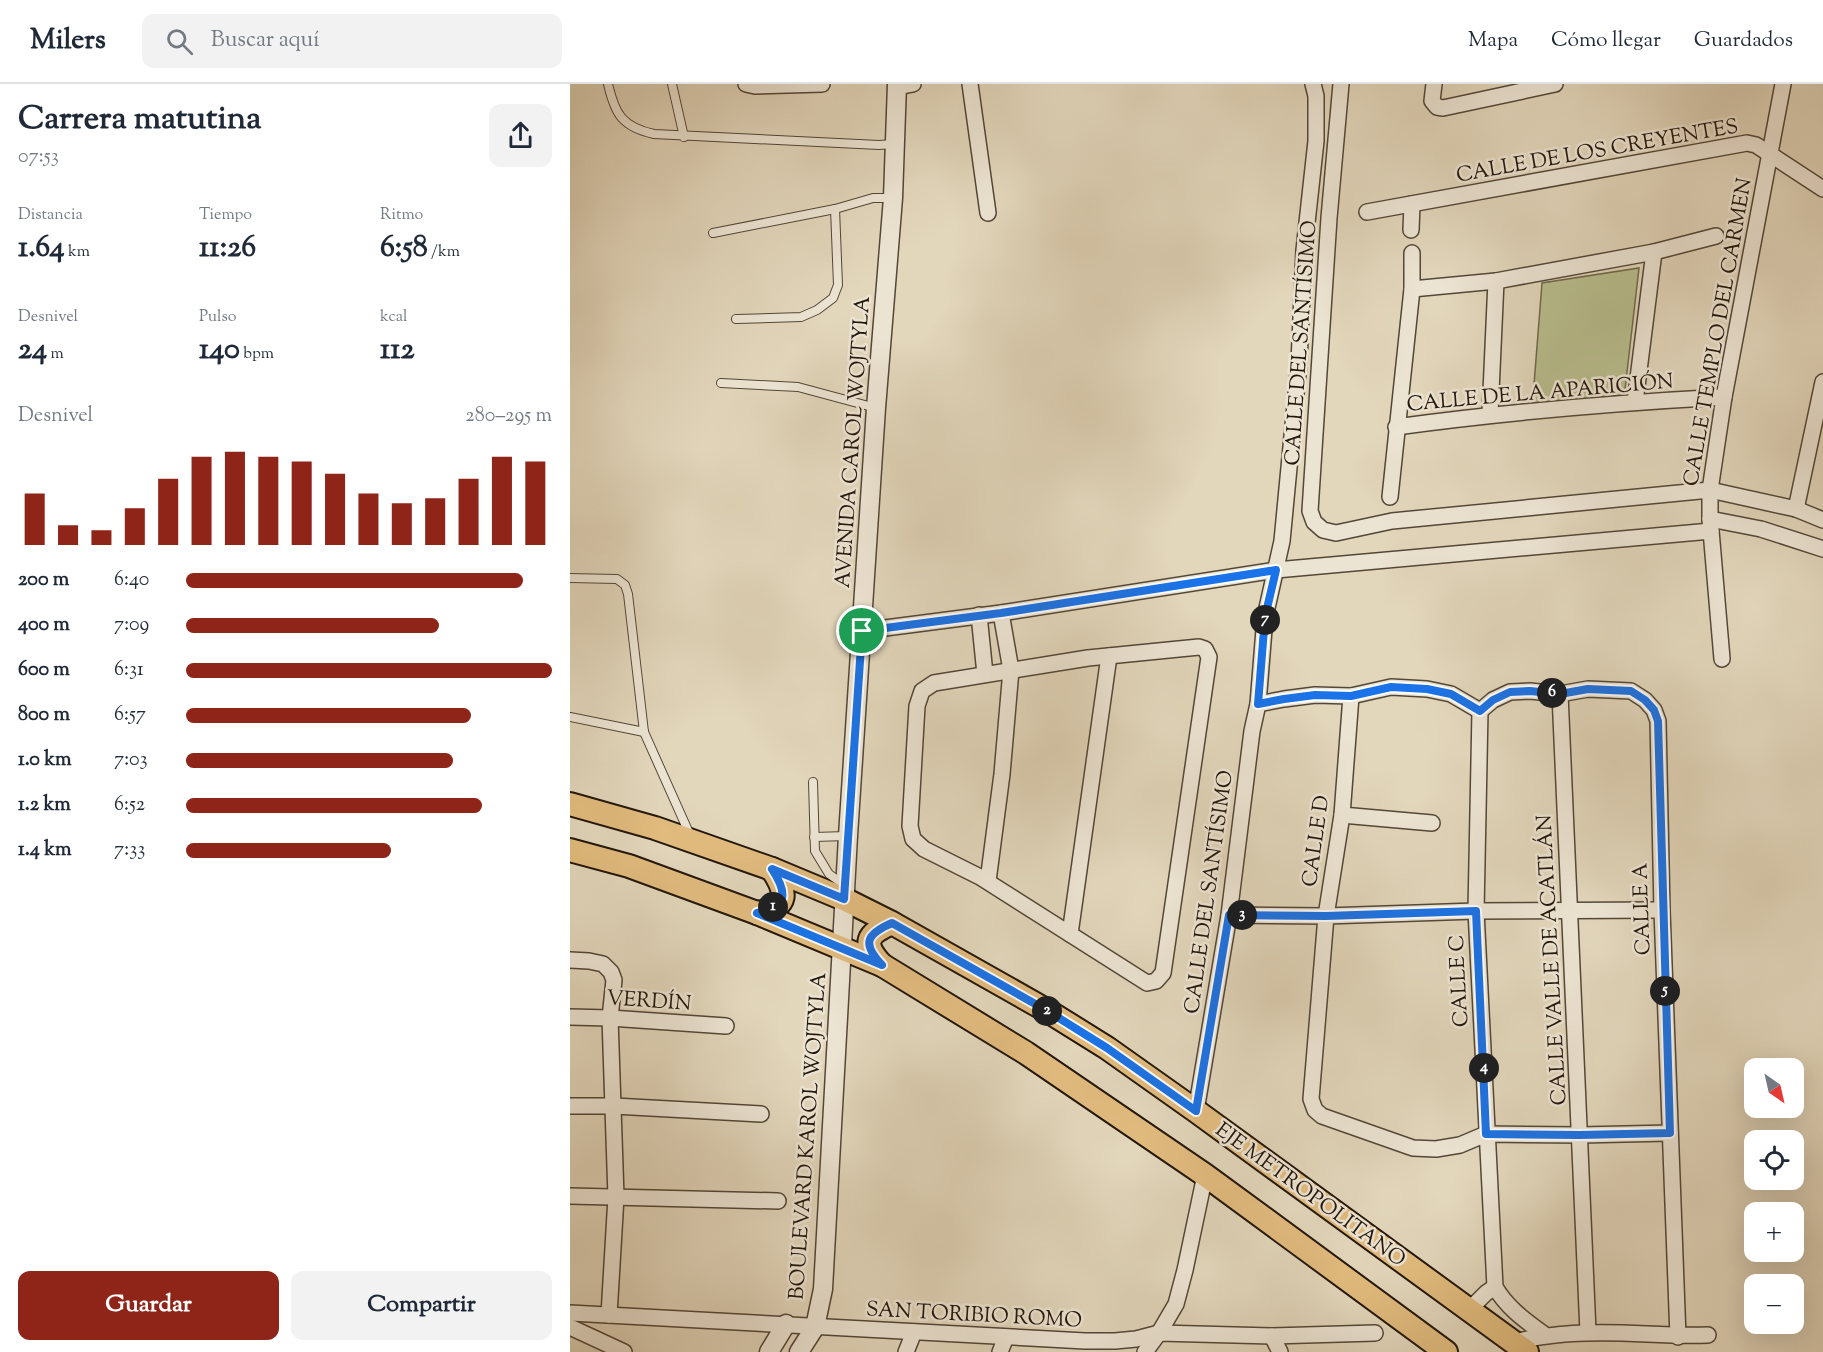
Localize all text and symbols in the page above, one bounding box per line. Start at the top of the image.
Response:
search box [142,14,562,68]
text: Milers [30,21,106,61]
icon: search [163,25,196,58]
text: Buscar aquí [211,25,320,57]
text: Mapa [1468,26,1518,56]
text: Cómo llegar [1551,26,1661,56]
text: Guardados [1694,26,1793,56]
text: Carrera matutina [18,96,261,144]
button: share [489,104,552,167]
street label: CALLE DE LOS CREYENTES [1454,112,1741,192]
text: 07:53 [18,143,59,172]
street label: CALLE TEMPLO DEL CARMEN [1677,176,1761,489]
text: Distancia [18,204,83,227]
text: Tiempo [199,204,252,227]
text: Ritmo [380,204,423,227]
street label: CALLE DEL SANTÍSIMO [1278,220,1326,467]
text: 1.64 [18,227,65,270]
text: 11:26 [199,227,256,270]
text: 6:58 [380,227,428,270]
text: km [65,241,90,264]
text: /km [428,241,460,264]
street label: AVENIDA CAROL WOJTYLA [829,295,879,589]
text: Desnivel [18,306,78,329]
text: Pulso [199,306,237,329]
text: kcal [380,306,408,329]
text: 24 [18,329,47,372]
text: 140 [199,329,240,372]
text: 112 [380,329,414,372]
text: m [47,343,64,366]
text: bpm [240,343,274,366]
street label: CALLE DE LA APARICIÓN [1406,367,1675,421]
text: Desnivel [18,402,93,431]
text: 280–295 m [465,402,552,431]
text: 200 m [18,566,69,595]
text: 6:40 [114,566,149,595]
pin [836,605,887,656]
pin: 7 [1250,605,1280,635]
text: 7 [1261,608,1269,631]
text: 400 m [18,611,70,640]
text: 7:09 [114,611,149,640]
icon: arrive [845,614,878,647]
text: 600 m [18,656,70,685]
text: 6:31 [114,656,144,685]
pin: 6 [1537,678,1567,708]
text: 6 [1548,681,1556,704]
text: 800 m [18,701,70,730]
text: 6:57 [114,701,146,730]
text: 1.0 km [18,746,72,775]
text: 7:03 [114,746,148,775]
street label: CALLE DEL SANTÍSIMO [1178,769,1242,1016]
text: 1.2 km [18,791,71,820]
text: 6:52 [114,791,145,820]
street label: CALLE D [1296,794,1338,889]
street label: CALLE VALLE DE ACATLÁN [1530,813,1576,1106]
text: 1.4 km [18,836,72,865]
text: 7:33 [114,836,145,865]
street label: CALLE A [1626,862,1660,956]
pin: 1 [758,892,788,922]
text: 1 [770,895,776,918]
pin: 3 [1227,900,1257,930]
text: 3 [1239,903,1245,926]
street label: CALLE C [1443,934,1477,1028]
street label: BOULEVARD KAROL WOJTYLA [783,971,835,1301]
pin: 5 [1650,976,1680,1006]
text: 5 [1662,979,1668,1002]
street label: VERDÍN [605,984,693,1020]
pin: 2 [1032,996,1062,1026]
text: 2 [1043,999,1051,1022]
pin: 4 [1469,1053,1499,1083]
text: 4 [1480,1056,1488,1079]
north arrow [1744,1058,1804,1118]
map controls [1744,1058,1804,1334]
street label: EJE METROPOLITANO [1208,1116,1411,1275]
button: locate [1744,1130,1804,1190]
button: + [1744,1202,1804,1262]
button: Guardar [18,1271,279,1340]
button: Compartir [291,1271,552,1340]
button: − [1744,1274,1804,1334]
street label: SAN TORIBIO ROMO [865,1295,1083,1337]

